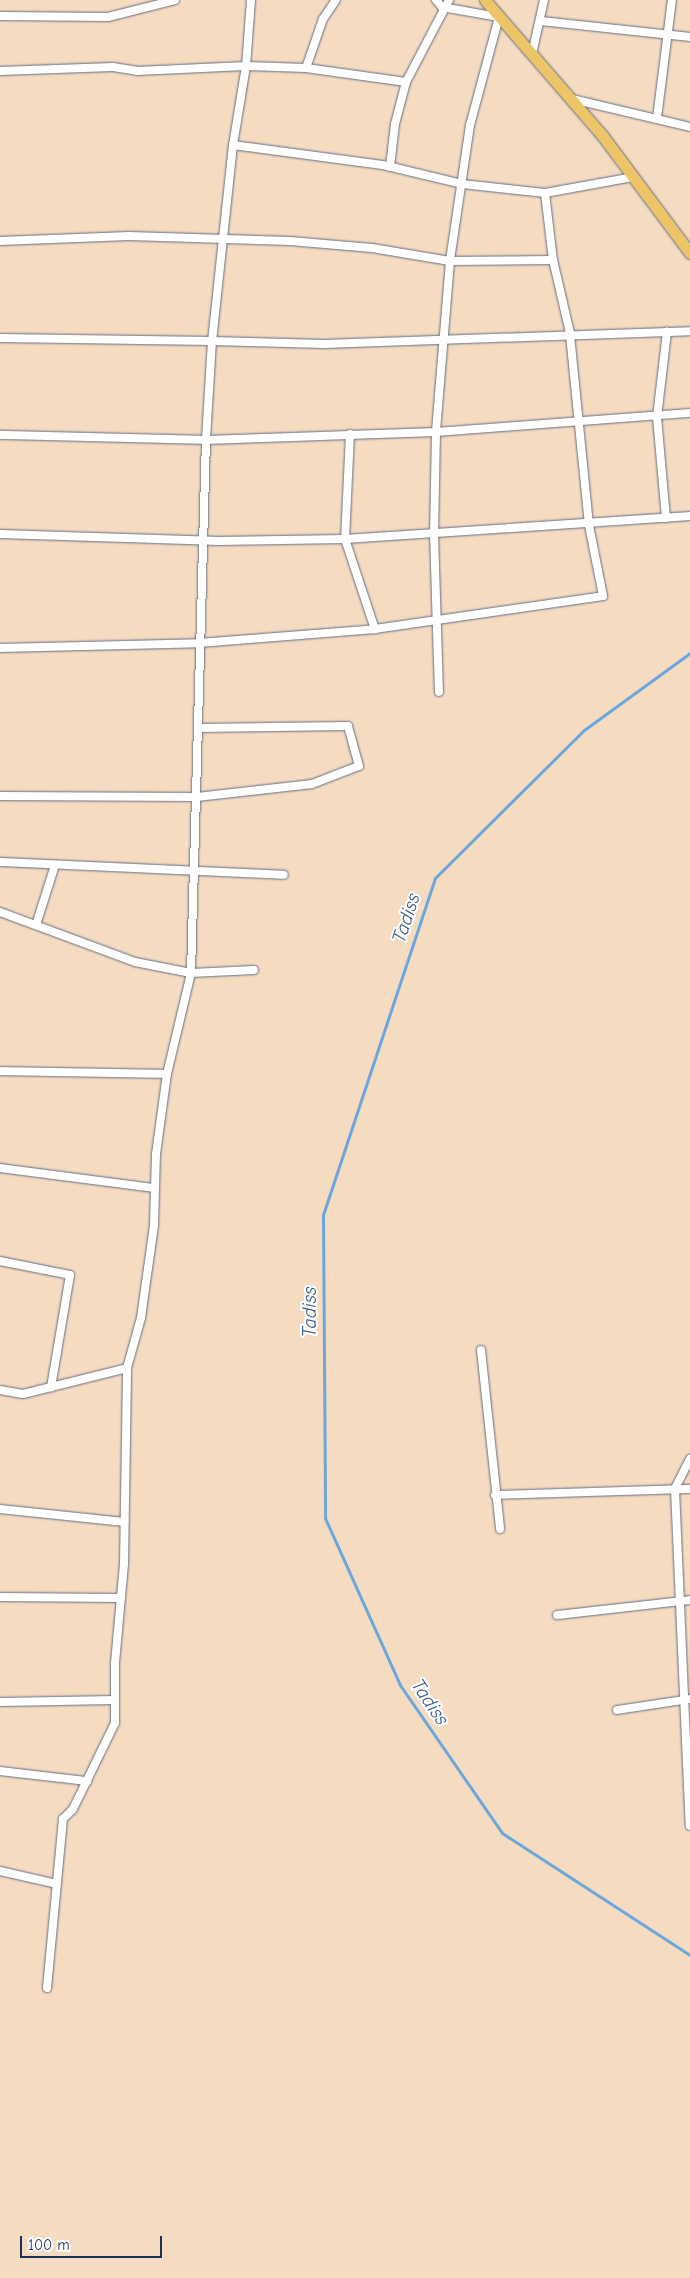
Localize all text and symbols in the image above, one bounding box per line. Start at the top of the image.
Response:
water label: Tadiss [387,890,425,946]
water label: Tadiss [297,1287,321,1337]
water label: Tadiss [406,1674,454,1730]
scale bar [22,2226,165,2258]
text: 100 m [28,2236,70,2254]

